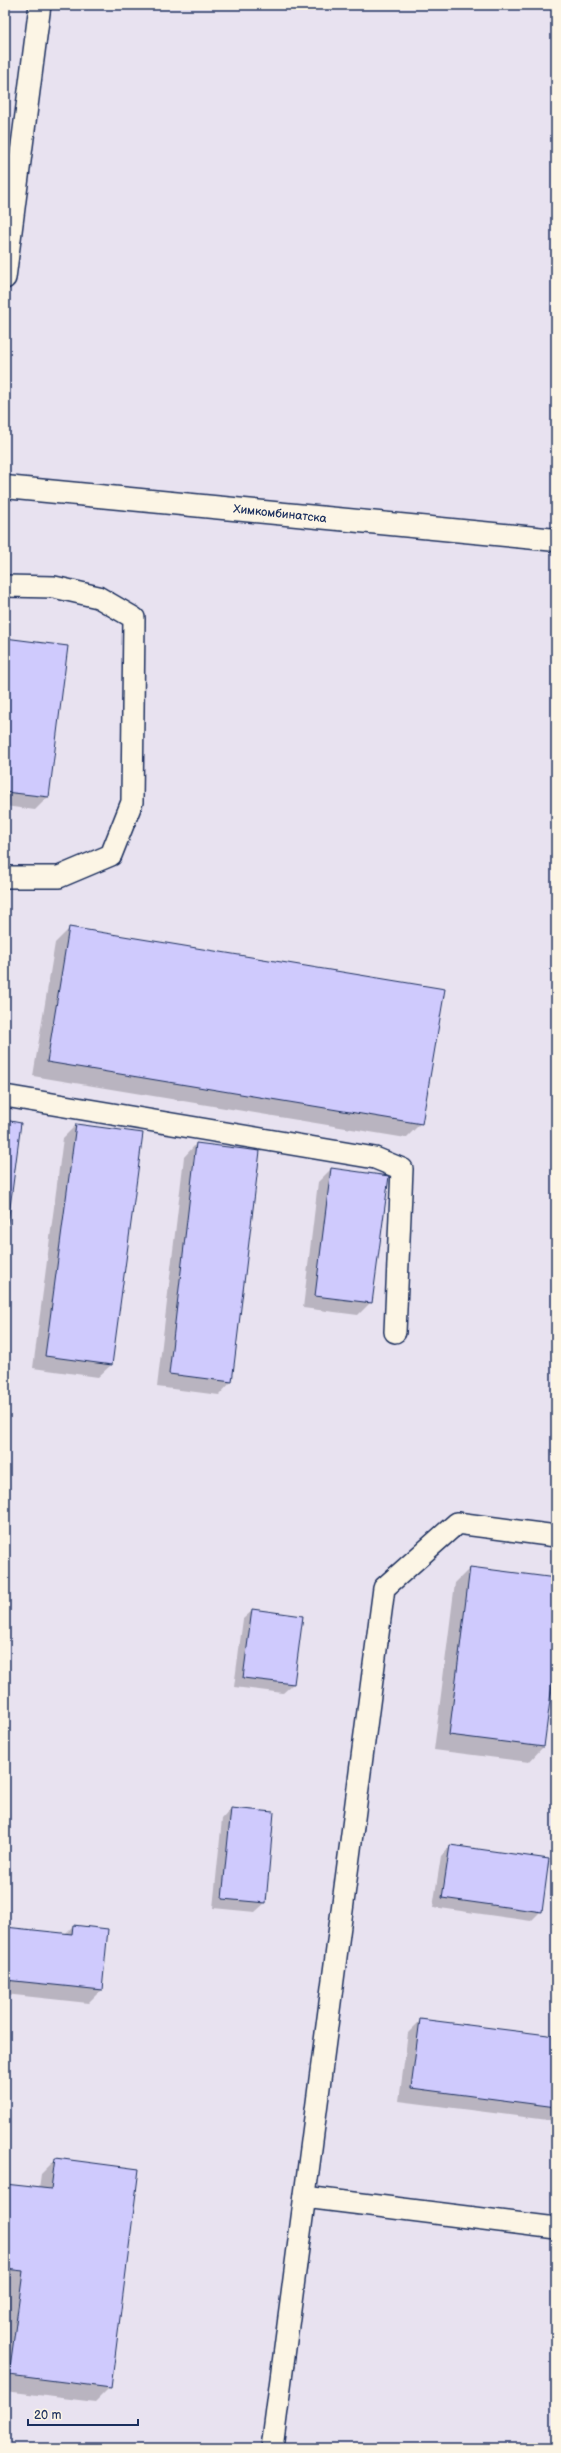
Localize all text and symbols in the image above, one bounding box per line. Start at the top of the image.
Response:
street label: Химкомбинатска [233,502,327,526]
scale bar [28,2401,138,2427]
text: 20 m [34,2408,61,2423]

